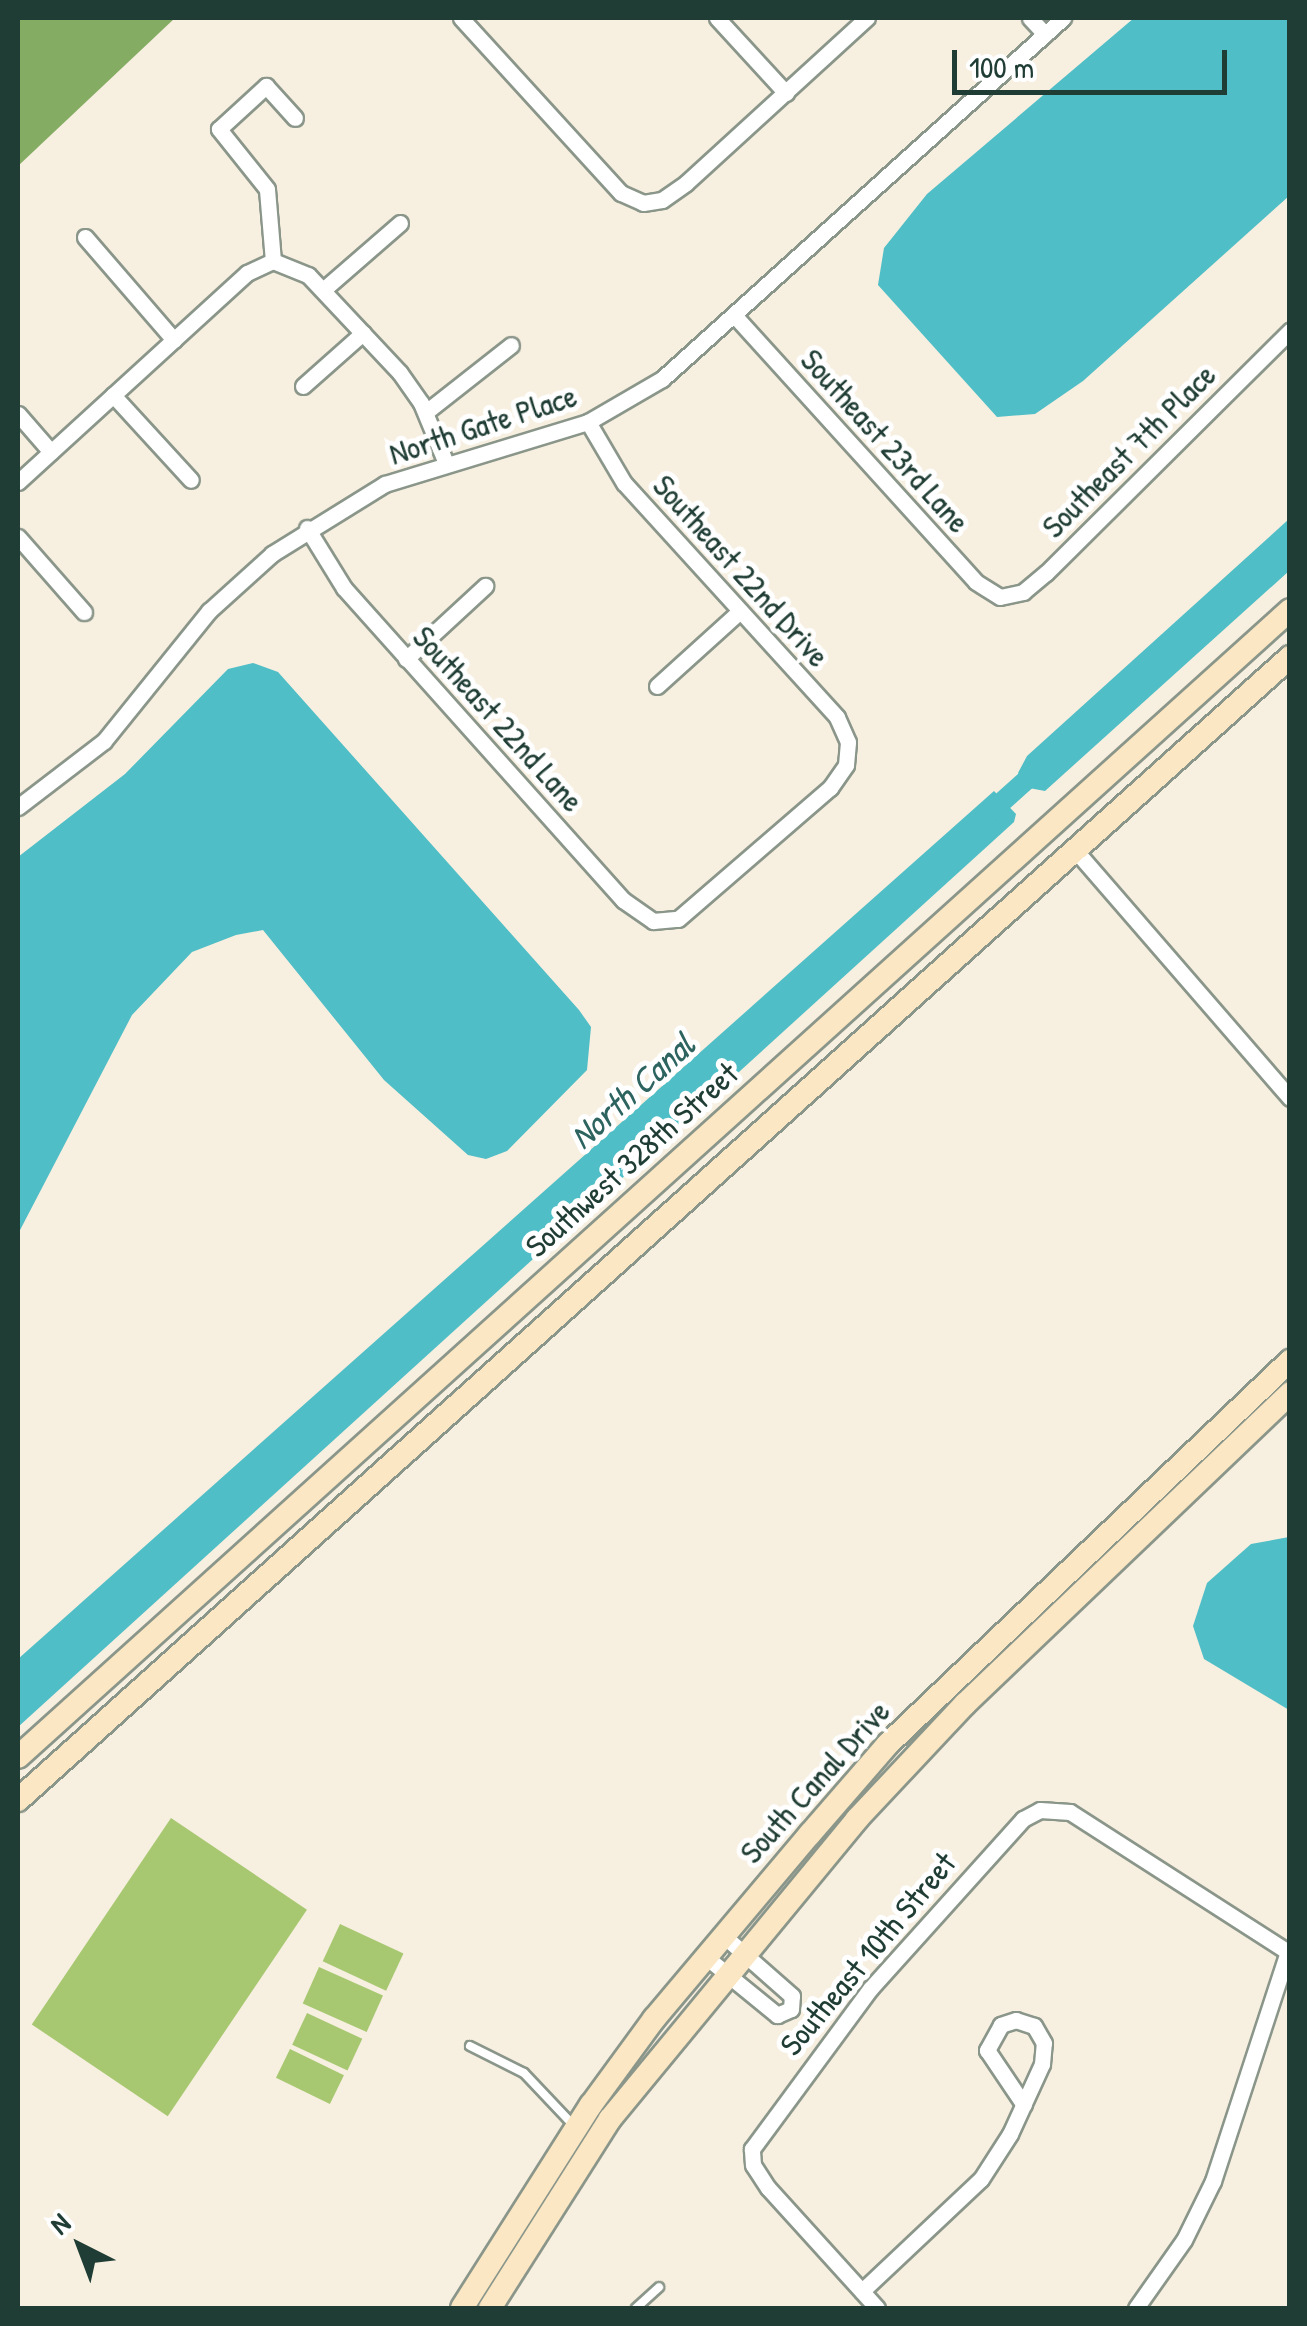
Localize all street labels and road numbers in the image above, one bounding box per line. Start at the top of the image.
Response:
street label: Southeast 23rd Lane [792,341,978,541]
street label: Southeast 7th Place [1034,356,1224,546]
street label: North Gate Place [385,377,581,473]
street label: Southeast 22nd Drive [645,467,837,675]
street label: Southeast 22nd Lane [405,618,591,820]
street label: Southwest 328th Street [518,1055,746,1265]
street label: South Canal Drive [732,1693,898,1871]
street label: Southeast 10th Street [772,1845,964,2063]

